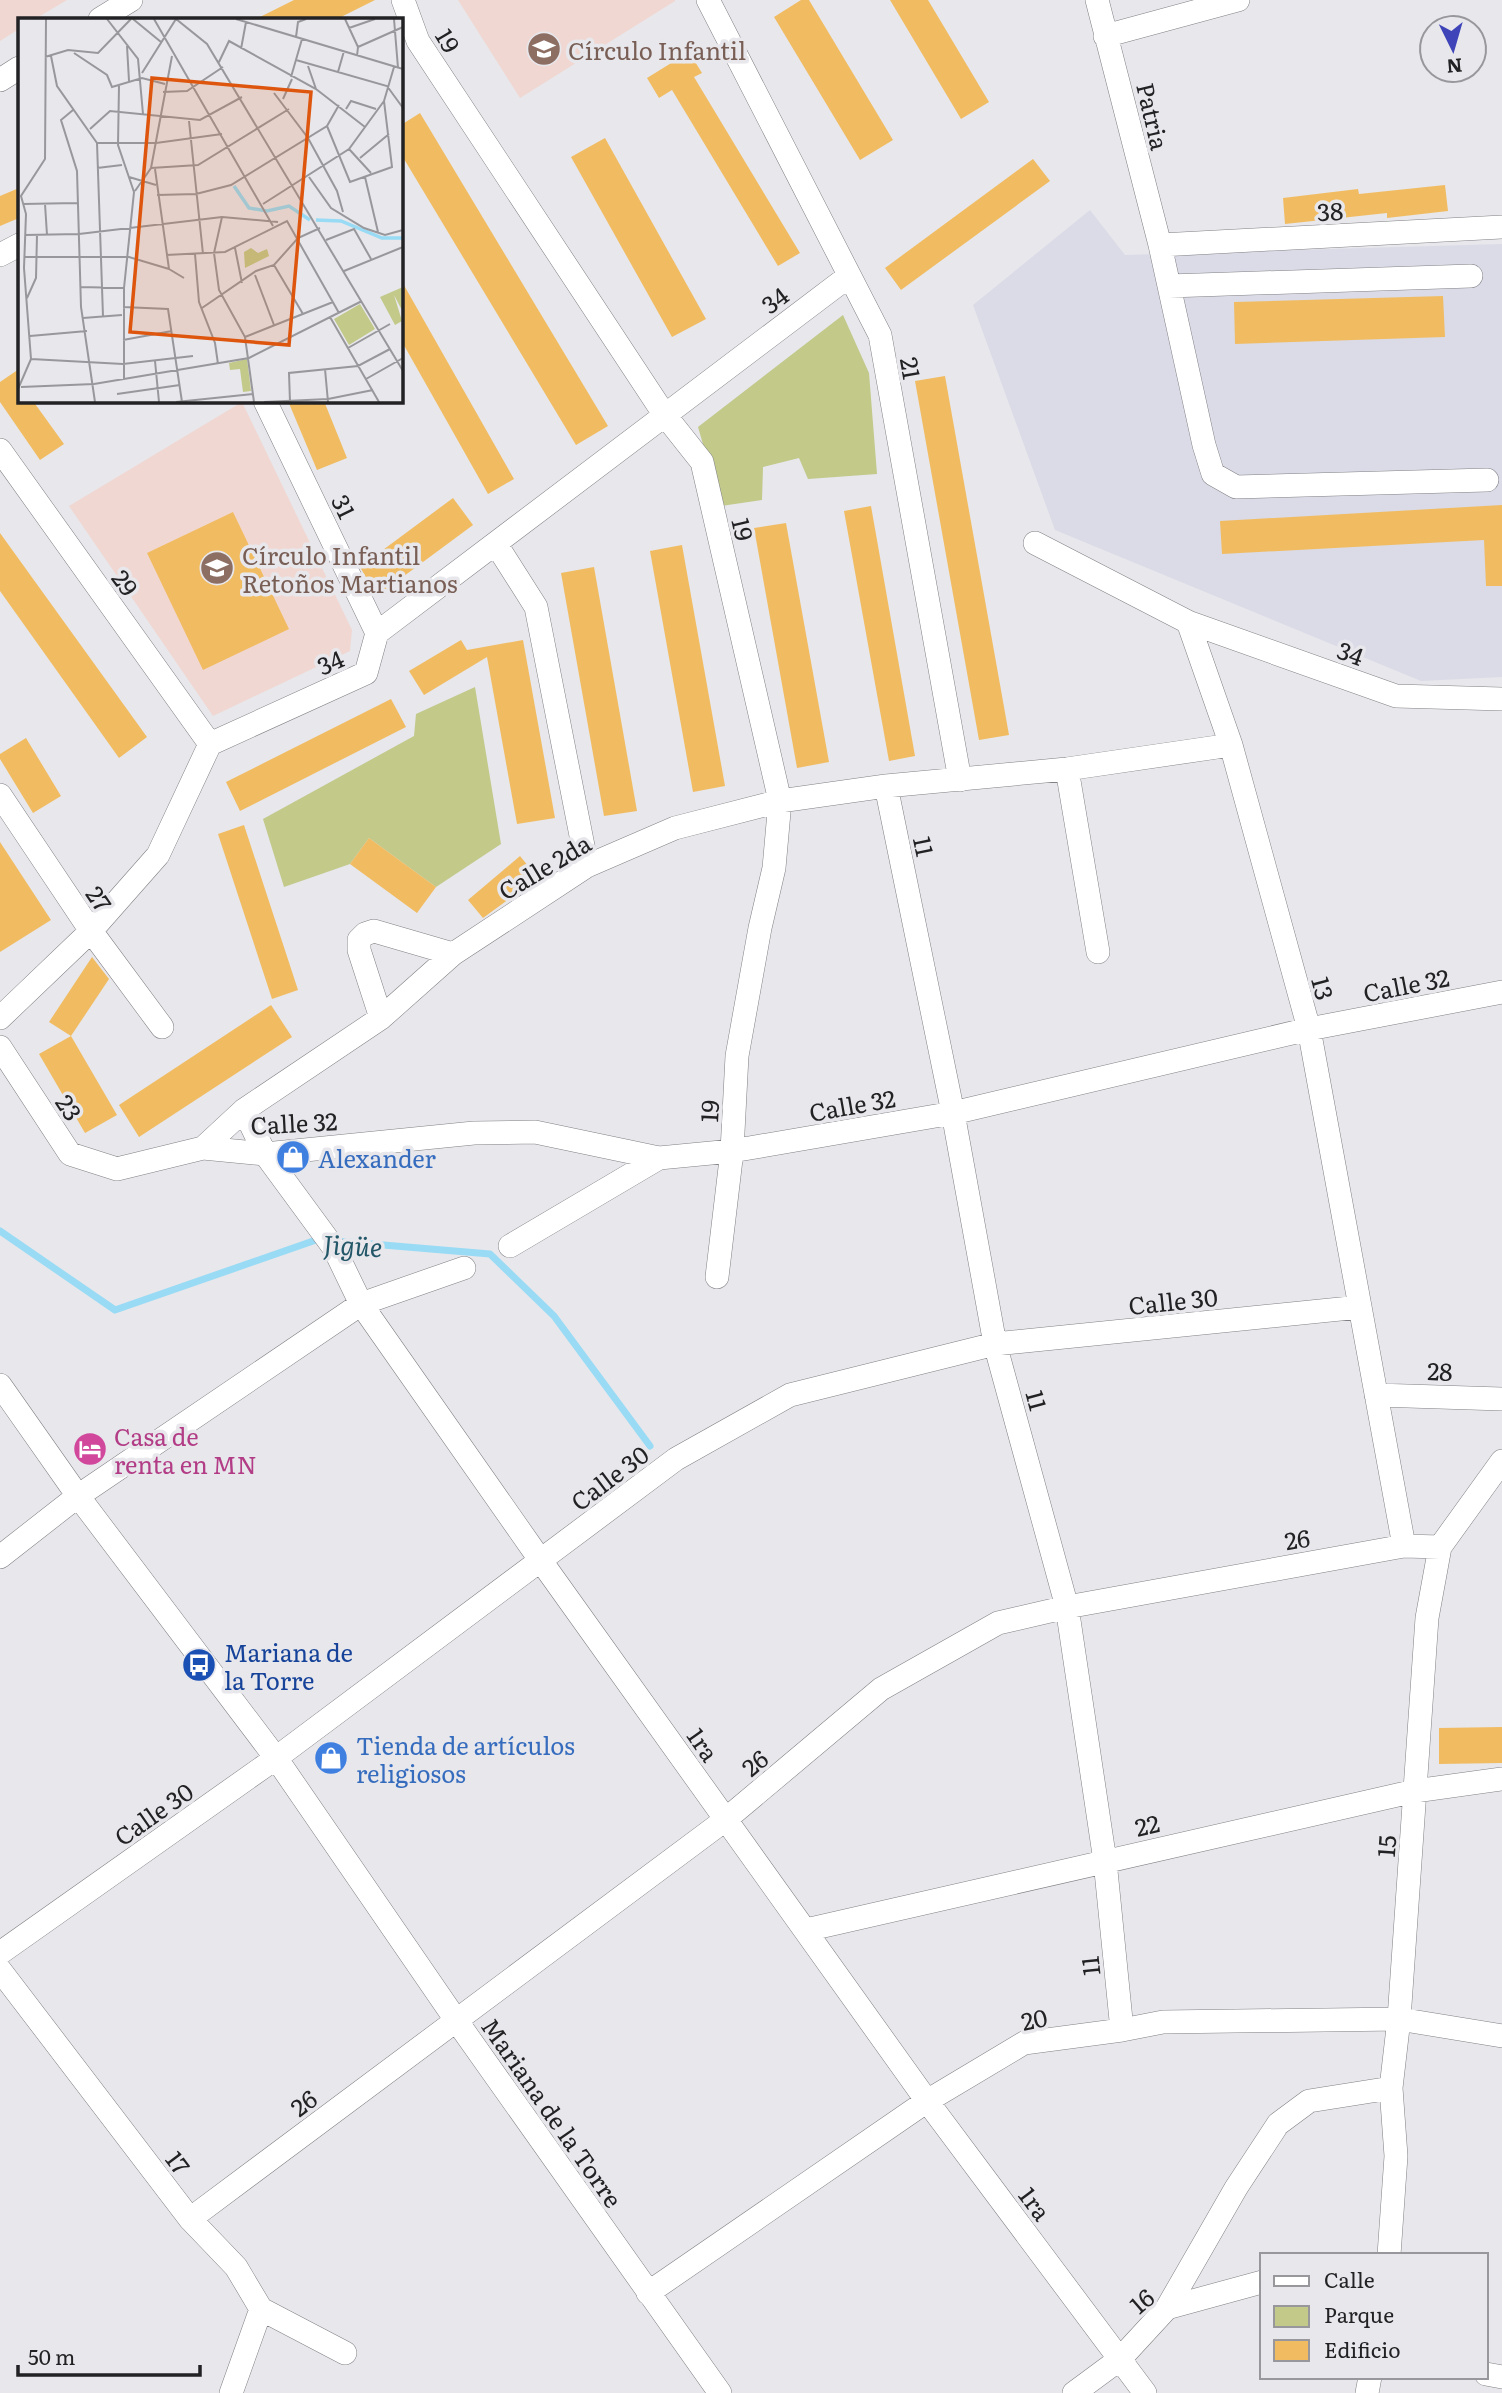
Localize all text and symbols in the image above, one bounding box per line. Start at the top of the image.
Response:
north arrow [1418,14,1488,84]
inset map [18,18,402,402]
street label: 19 [428,21,470,59]
school or university icon: Círculo Infantil [525,30,563,68]
place label: Círculo Infantil [568,32,746,67]
text: N [1445,52,1464,82]
street label: Patria [1129,79,1179,153]
street label: 38 [1316,192,1344,228]
street label: 34 [753,277,795,321]
street label: 21 [893,354,931,382]
street label: 31 [324,488,366,524]
street label: 19 [724,514,764,544]
place label: Círculo Infantil Retoños Martianos [242,537,458,600]
school or university icon: Círculo Infantil Retoños Martianos [198,549,236,587]
street label: 29 [105,562,147,602]
street label: 34 [1333,631,1369,673]
street label: 34 [311,640,349,682]
street label: Calle 2da [491,825,597,907]
street label: 11 [906,833,944,859]
street label: 27 [79,878,121,918]
street label: Calle 32 [1360,959,1452,1009]
street label: 13 [1304,972,1344,1004]
street label: Calle 32 [806,1079,898,1129]
street label: 23 [48,1087,92,1127]
street label: 19 [690,1099,726,1123]
street label: Calle 32 [250,1102,338,1142]
shop icon: Alexander [274,1138,312,1176]
place label: Alexander [318,1140,437,1175]
water label: Jigüe [322,1223,384,1265]
street label: Calle 30 [1127,1278,1219,1322]
street label: 28 [1427,1352,1453,1388]
street label: 11 [1019,1386,1057,1414]
place label: Casa de renta en MN [114,1418,257,1481]
hotel icon: Casa de renta en MN [71,1430,109,1468]
street label: Calle 30 [563,1436,655,1518]
street label: 26 [1282,1519,1312,1557]
place label: Mariana de la Torre [224,1634,353,1697]
bus stop icon: Mariana de la Torre [180,1646,218,1684]
street label: 1ra [680,1720,728,1768]
place label: Tienda de artículos religiosos [356,1727,575,1790]
shop icon: Tienda de artículos religiosos [312,1739,350,1777]
street label: 26 [733,1740,775,1783]
street label: Calle 30 [106,1773,200,1853]
street label: 22 [1131,1804,1163,1844]
street label: 15 [1367,1834,1403,1858]
street label: 11 [1071,1954,1107,1978]
street label: 20 [1018,1998,1050,2038]
street label: Mariana de la Torre [474,2010,632,2214]
street label: 26 [282,2080,324,2124]
street label: 17 [159,2143,199,2181]
street label: 1ra [1012,2179,1060,2227]
legend [1260,2253,1488,2379]
text: Calle [1324,2263,1375,2294]
street label: 16 [1121,2279,1161,2321]
text: Parque [1324,2298,1394,2329]
text: Edificio [1324,2333,1400,2364]
scale bar [18,2334,200,2378]
text: 50 m [28,2340,75,2371]

